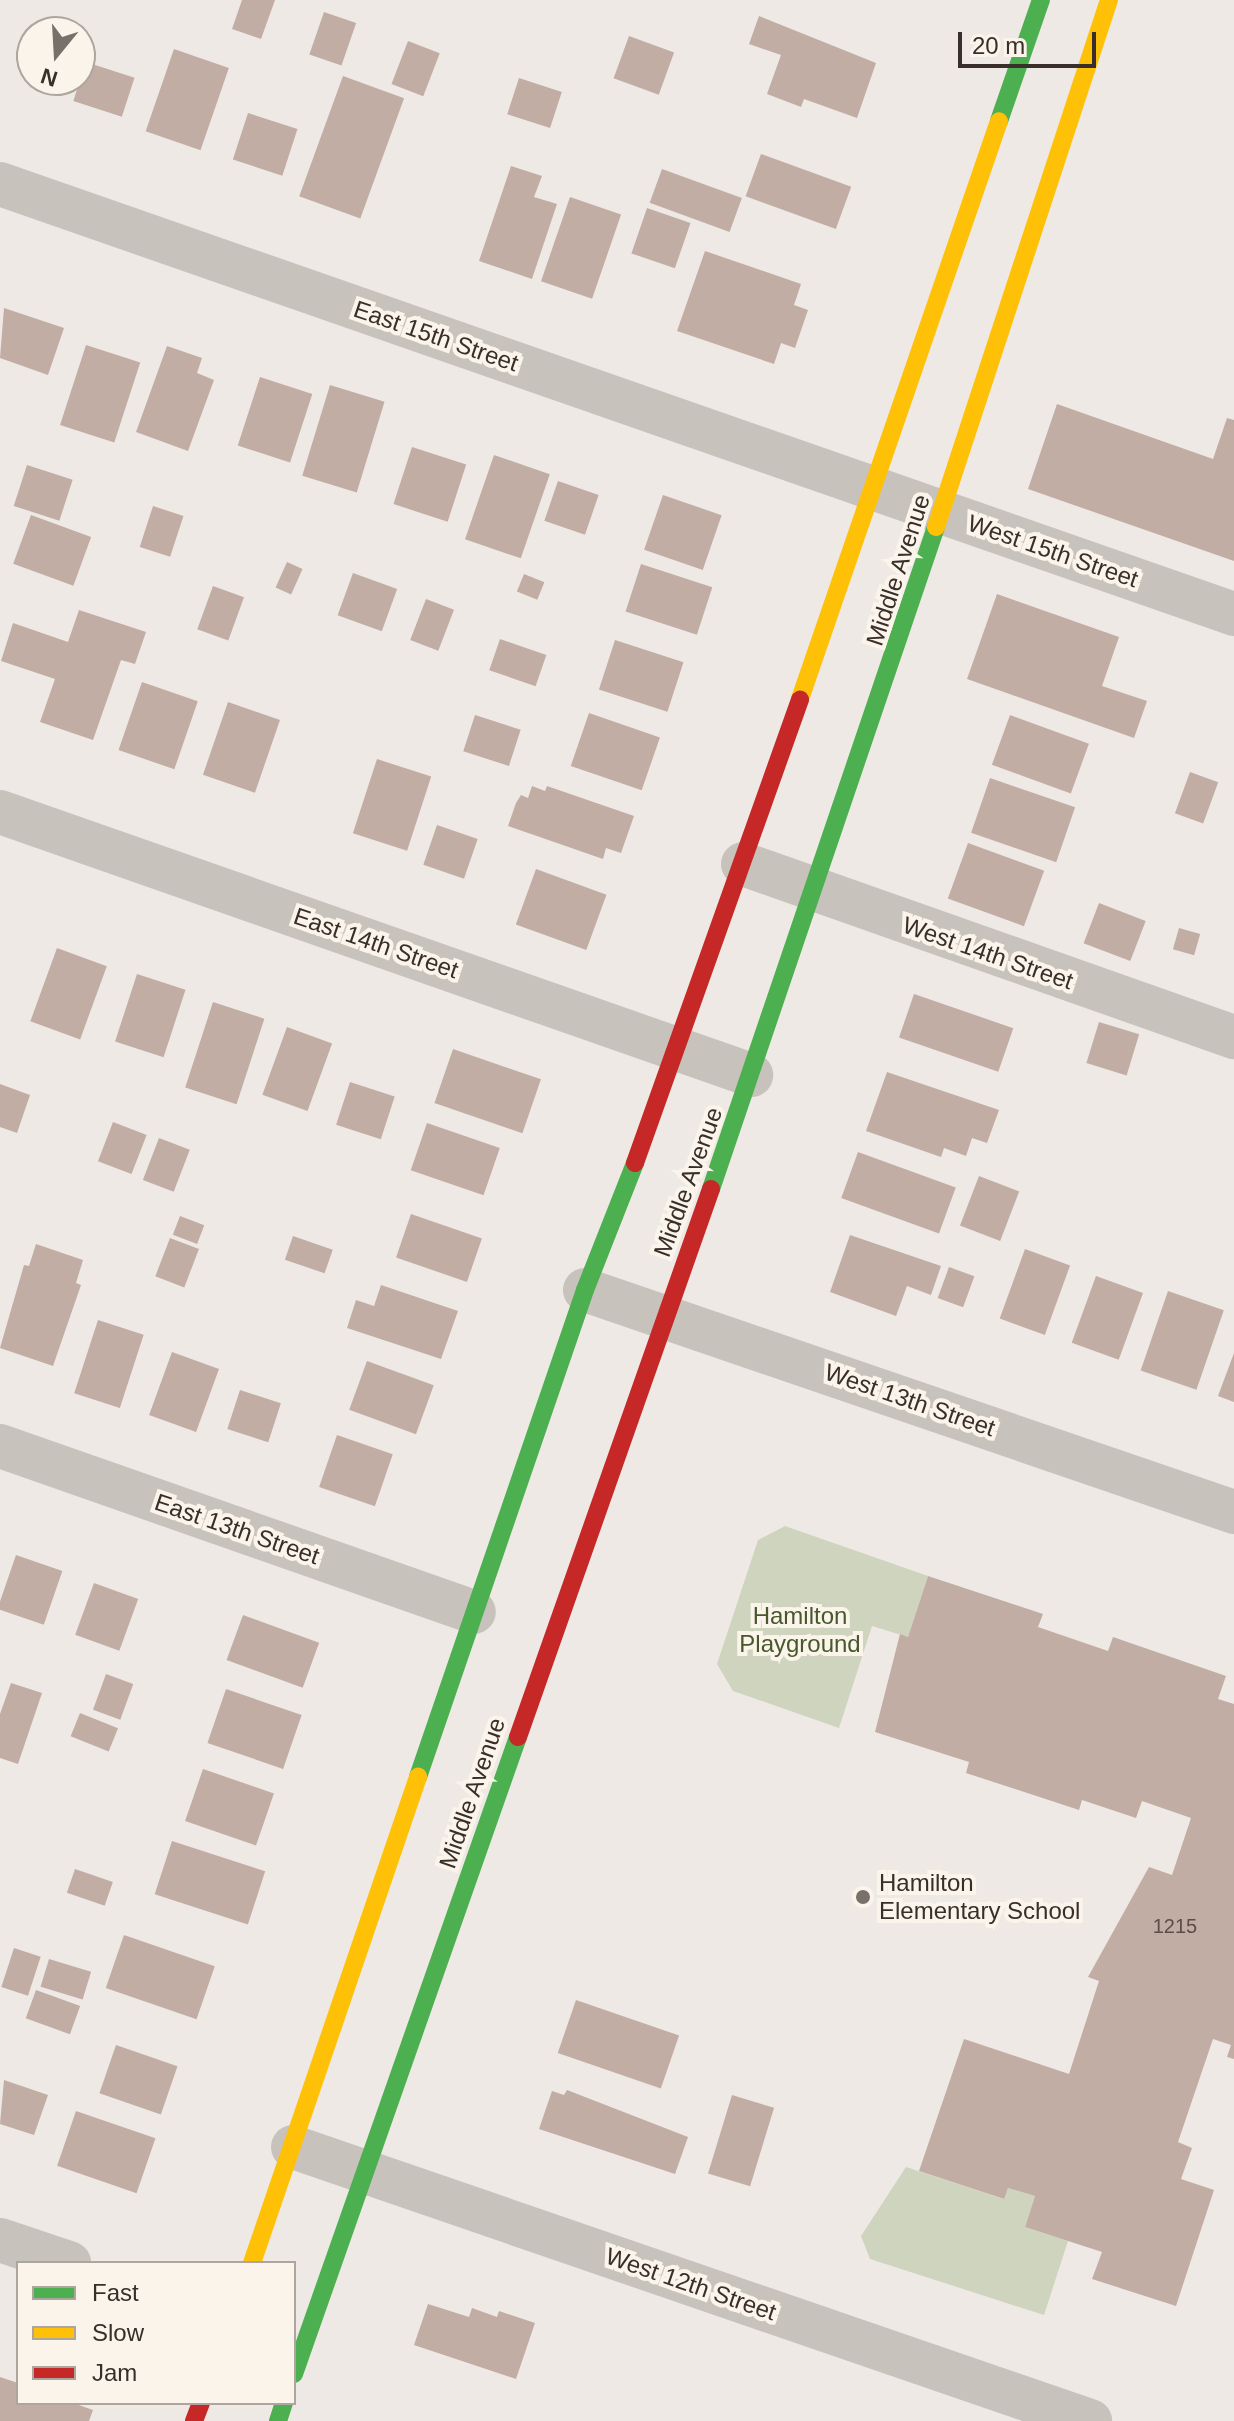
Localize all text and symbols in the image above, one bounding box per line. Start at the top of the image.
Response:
north arrow [16,16,96,96]
scale bar [962,16,1100,66]
text: 20 m [972,32,1025,59]
text: N [38,63,60,92]
street label: East 15th Street [350,294,522,378]
street label: Middle Avenue [860,490,936,650]
street label: West 15th Street [964,508,1142,594]
street label: East 14th Street [290,901,462,985]
street label: West 14th Street [899,910,1077,996]
street label: Middle Avenue [647,1103,729,1261]
street label: West 13th Street [821,1357,999,1443]
street label: East 13th Street [151,1487,323,1571]
park label: Hamilton Playground [739,1602,861,1658]
street label: Middle Avenue [433,1713,511,1873]
place label: Hamilton Elementary School [879,1869,1080,1925]
marker: Hamilton Elementary School [854,1888,872,1906]
house number: 1215 [1153,1914,1197,1938]
street label: West 12th Street [602,2241,780,2327]
legend [16,2261,296,2405]
text: Fast [92,2279,139,2306]
text: Slow [92,2319,144,2346]
text: Jam [92,2359,137,2386]

